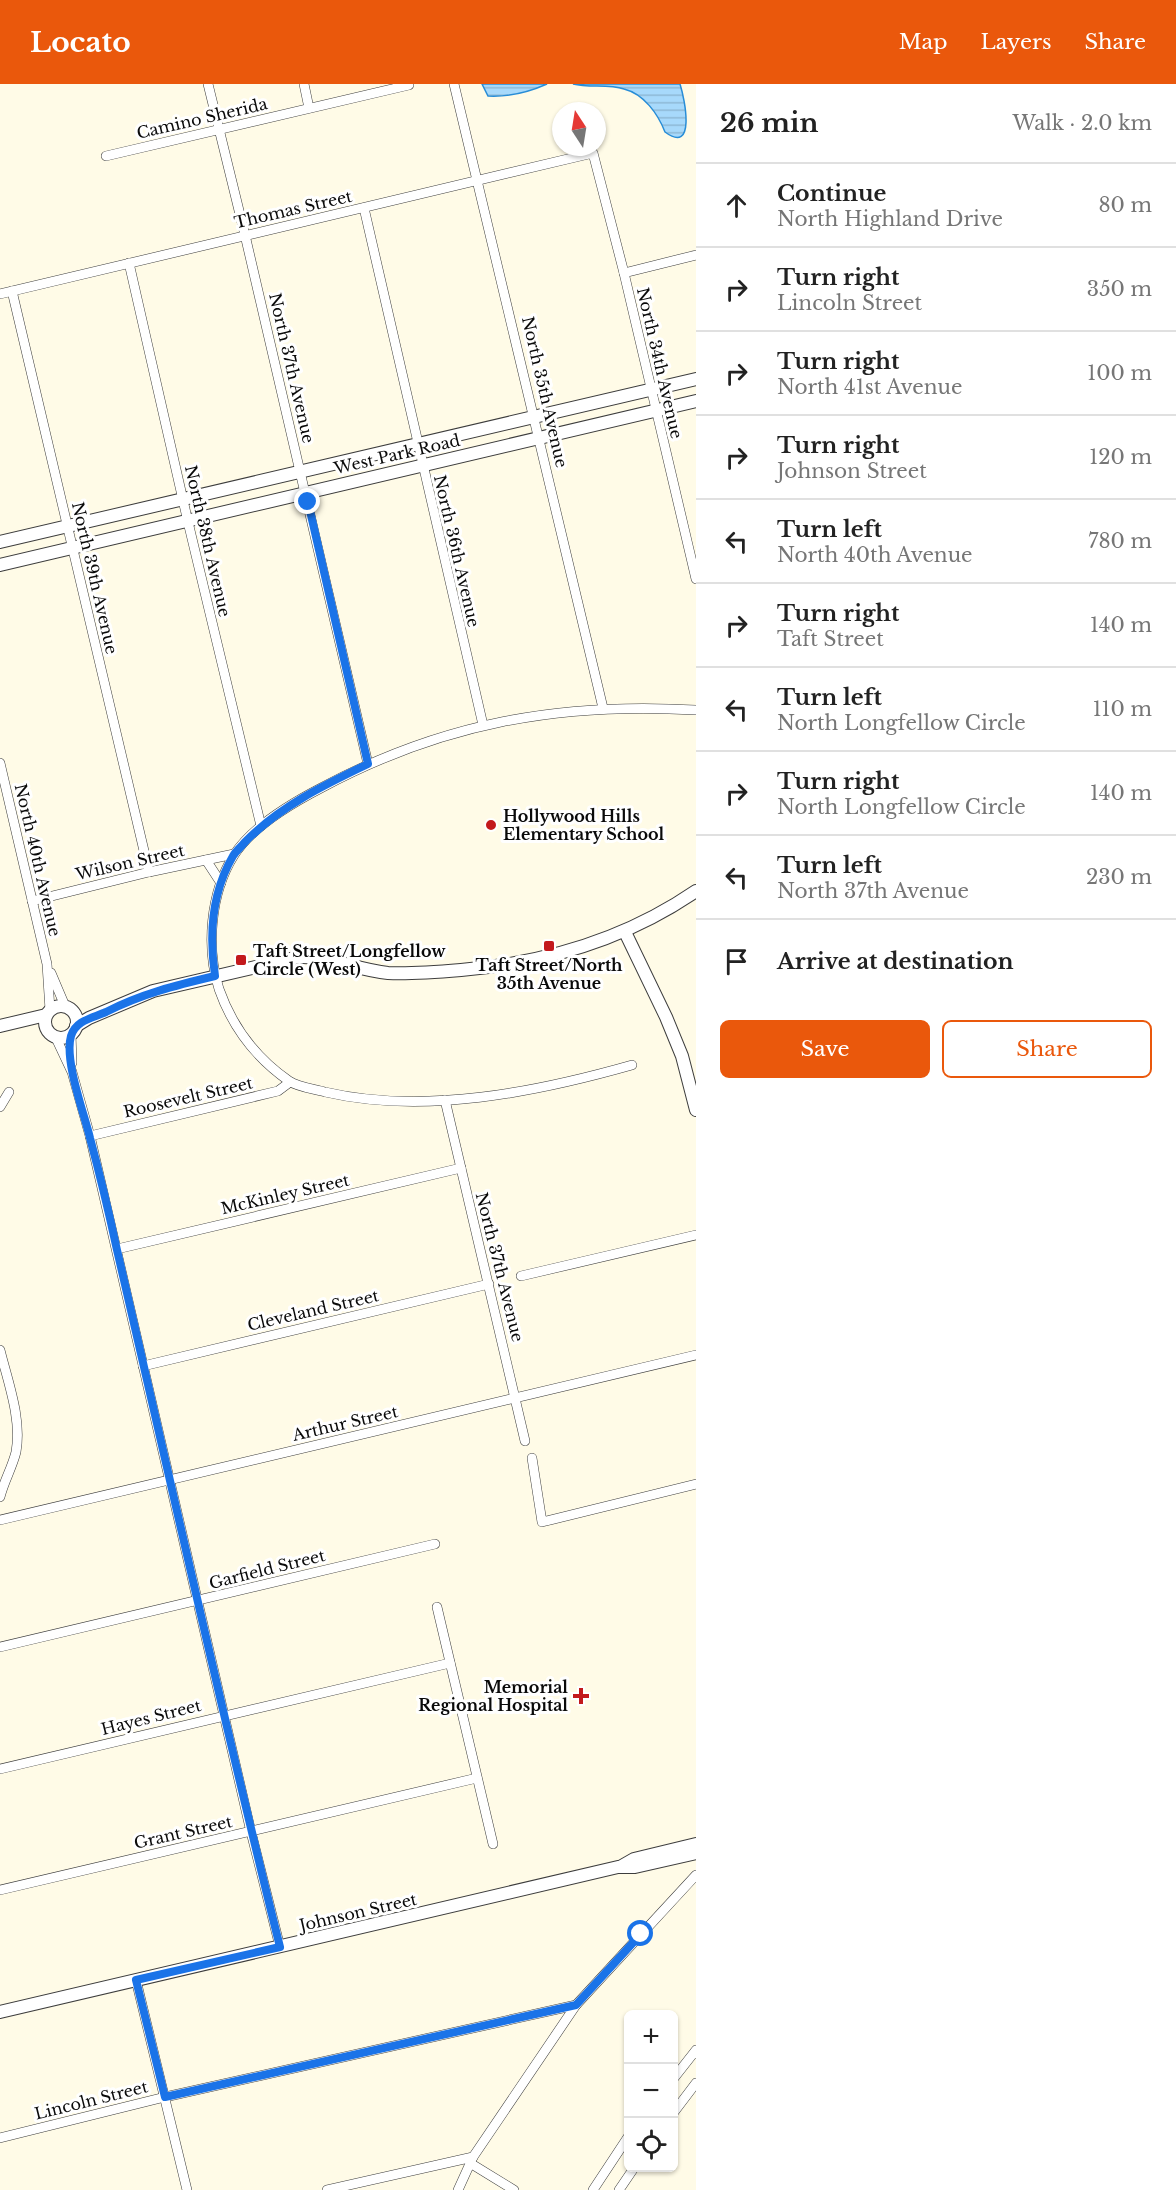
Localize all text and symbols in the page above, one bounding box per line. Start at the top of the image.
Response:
text: Locato [30,25,131,60]
text: Map [899,29,948,55]
text: Layers [981,29,1052,55]
text: Share [1085,29,1146,55]
street label: Camino Sherida [135,93,269,143]
north arrow [552,102,606,156]
text: 26 min [720,107,818,139]
text: Walk · 2.0 km [1012,111,1152,135]
text: Continue [777,180,886,207]
street label: Thomas Street [232,186,354,232]
icon: ahead [720,189,753,222]
text: 80 m [1098,193,1152,217]
text: North Highland Drive [777,207,1003,231]
text: Turn right [777,264,899,291]
icon: right [720,273,753,306]
text: 350 m [1087,277,1152,301]
street label: North 34th Avenue [633,285,687,441]
street label: North 37th Avenue [265,291,319,445]
text: Lincoln Street [777,291,922,315]
street label: North 35th Avenue [518,314,572,470]
text: Turn right [777,348,899,375]
icon: right [720,357,753,390]
text: 100 m [1087,361,1152,385]
text: North 41st Avenue [777,375,962,399]
street label: West Park Road [331,430,462,478]
text: Turn right [777,432,899,459]
icon: right [720,441,753,474]
text: 120 m [1089,445,1152,469]
text: Johnson Street [777,459,927,483]
street label: North 38th Avenue [181,463,235,619]
street label: North 36th Avenue [430,473,484,629]
route end [294,488,320,514]
street label: North 39th Avenue [68,500,122,656]
text: Turn left [777,516,882,543]
icon: left [720,525,753,558]
text: 780 m [1088,529,1152,553]
text: North 40th Avenue [777,543,973,567]
text: Turn right [777,600,899,627]
icon: right [720,609,753,642]
text: 140 m [1090,613,1152,637]
text: Taft Street [777,627,884,651]
text: Turn left [777,684,882,711]
icon: left [720,693,753,726]
text: 110 m [1093,697,1152,721]
text: North Longfellow Circle [777,711,1026,735]
text: Turn right [777,768,899,795]
icon: right [720,777,753,810]
text: 140 m [1090,781,1152,805]
street label: North 40th Avenue [11,782,65,938]
text: North Longfellow Circle [777,795,1026,819]
place label: Hollywood Hills Elementary School [503,806,665,844]
marker: Hollywood Hills Elementary School [484,818,498,832]
street label: Wilson Street [73,840,186,884]
text: Turn left [777,852,882,879]
icon: left [720,861,753,894]
text: 230 m [1086,865,1152,889]
text: North 37th Avenue [777,879,969,903]
marker: Taft Street/North 35th Avenue [542,939,556,953]
place label: Taft Street/Longfellow Circle (West) [253,941,446,979]
icon: arrive [720,945,753,978]
text: Arrive at destination [777,948,1014,975]
marker: Taft Street/Longfellow Circle (West) [234,953,248,967]
place label: Taft Street/North 35th Avenue [476,955,623,993]
button: Save [720,1020,930,1078]
button: Share [942,1020,1152,1078]
street label: Roosevelt Street [121,1072,255,1122]
street label: McKinley Street [219,1170,351,1218]
street label: North 37th Avenue [472,1190,528,1344]
street label: Cleveland Street [245,1285,381,1335]
street label: Arthur Street [289,1401,400,1445]
street label: Garfield Street [207,1545,327,1593]
place label: Memorial Regional Hospital [418,1677,568,1715]
marker: Memorial Regional Hospital [572,1687,590,1705]
street label: Hayes Street [99,1695,203,1739]
street label: Grant Street [132,1811,234,1853]
street label: Johnson Street [295,1889,419,1936]
route start [627,1920,653,1946]
map controls [624,2010,678,2172]
button: + [624,2010,678,2064]
button: − [624,2064,678,2118]
street label: Lincoln Street [32,2076,150,2124]
button: locate [624,2118,678,2172]

